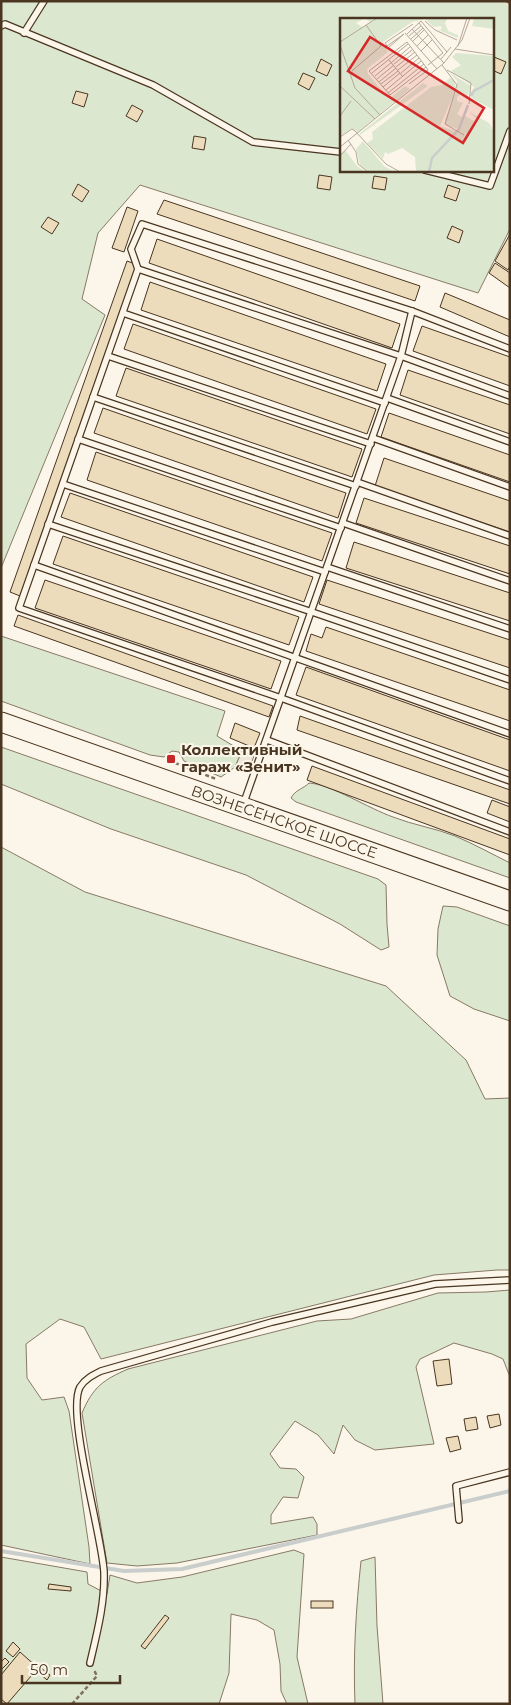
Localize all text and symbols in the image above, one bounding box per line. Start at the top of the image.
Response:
inset map [340,18,494,171]
place label: Коллективный гараж «Зенит» [181,740,302,776]
marker: Коллективный гараж «Зенит» [165,753,177,765]
street label: ВОЗНЕСЕНСКОЕ ШОССЕ [189,781,380,862]
scale bar [22,1652,120,1684]
text: 50 m [30,1660,68,1679]

